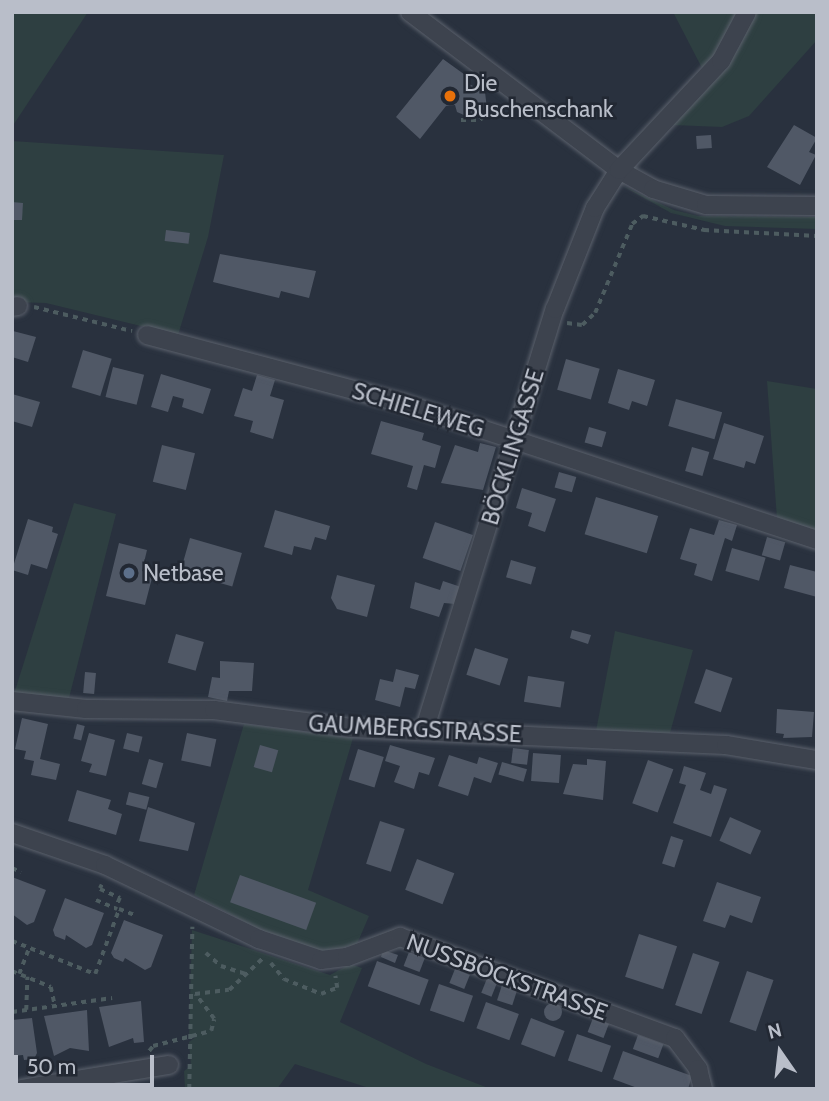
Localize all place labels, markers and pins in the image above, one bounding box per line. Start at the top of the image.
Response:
place label: Die Buschenschank [464,69,613,123]
marker: Die Buschenschank [442,88,458,104]
place label: Netbase [143,559,223,587]
marker: Netbase [121,565,137,581]

